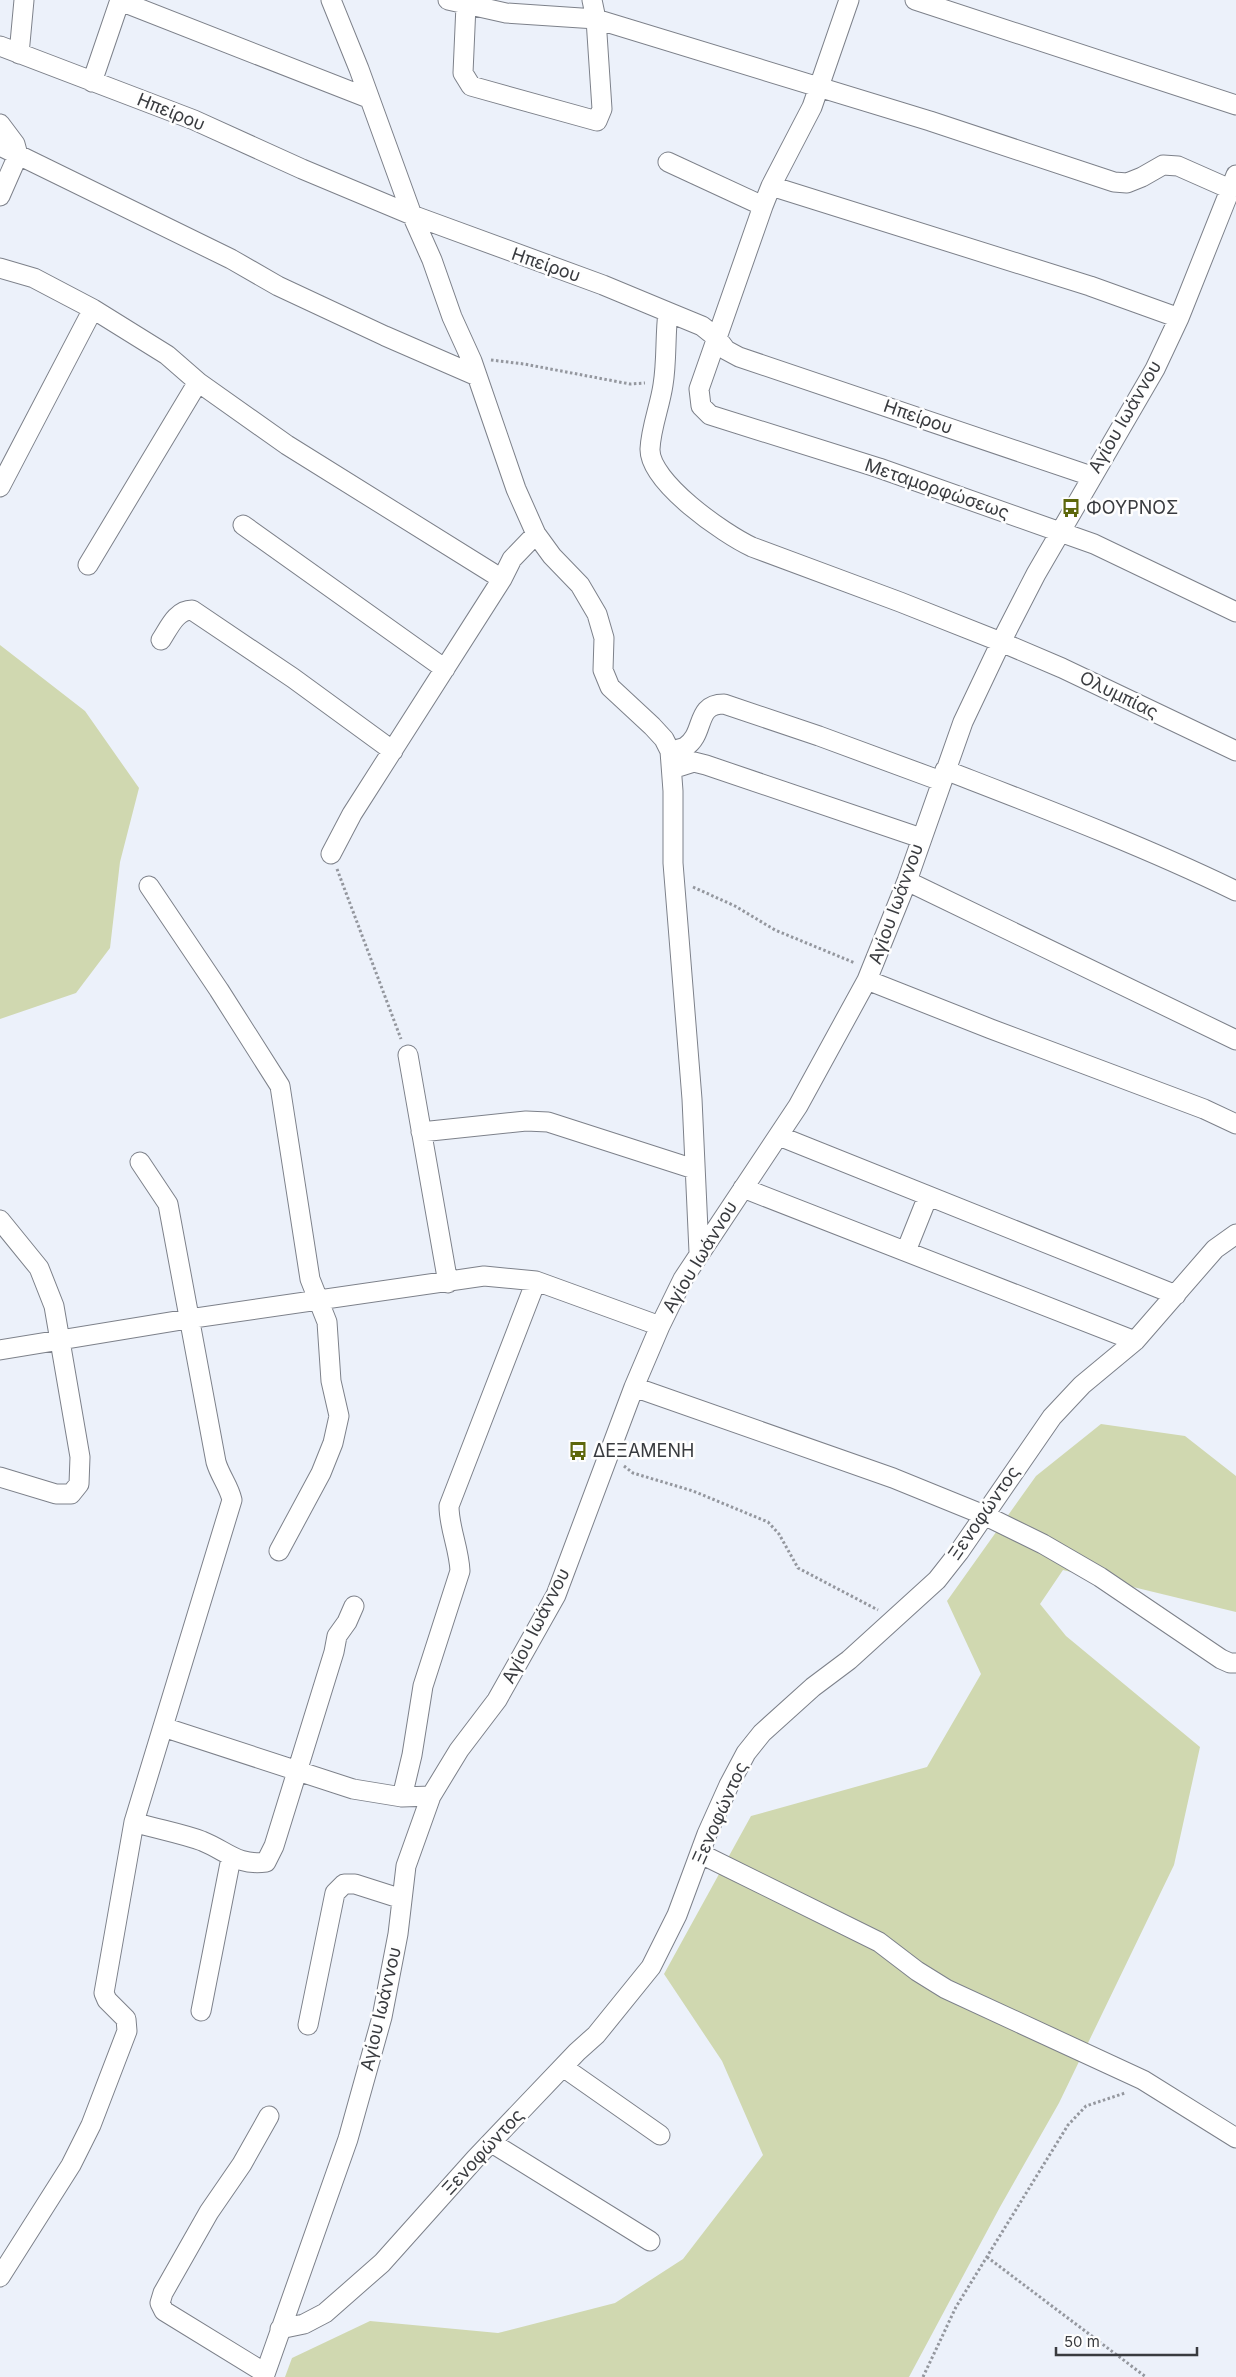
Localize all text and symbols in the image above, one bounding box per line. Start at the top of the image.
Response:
street label: Ηπείρου [134,88,208,135]
street label: Ηπείρου [509,243,583,286]
street label: Αγίου Ιωάννου [1084,357,1165,477]
street label: Ηπείρου [881,395,955,438]
street label: Μεταμορφώσεως [862,454,1012,523]
bus stop icon: ΦΟΥΡΝΟΣ [1060,497,1082,519]
place label: ΦΟΥΡΝΟΣ [1086,497,1178,518]
street label: Ολυμπίας [1077,667,1162,723]
street label: Αγίου Ιωάννου [864,841,927,967]
street label: Αγίου Ιωάννου [658,1197,741,1316]
bus stop icon: ΔΕΞΑΜΕΝΗ [567,1440,589,1462]
place label: ΔΕΞΑΜΕΝΗ [593,1440,694,1461]
street label: Ξενοφώντος [943,1462,1024,1564]
street label: Αγίου Ιωάννου [497,1565,574,1687]
street label: Ξενοφώντος [688,1758,751,1867]
street label: Αγίου Ιωάννου [356,1945,405,2073]
street label: Ξενοφώντος [437,2104,528,2199]
scale bar [1056,2324,1197,2356]
text: 50 m [1064,2332,1100,2351]

